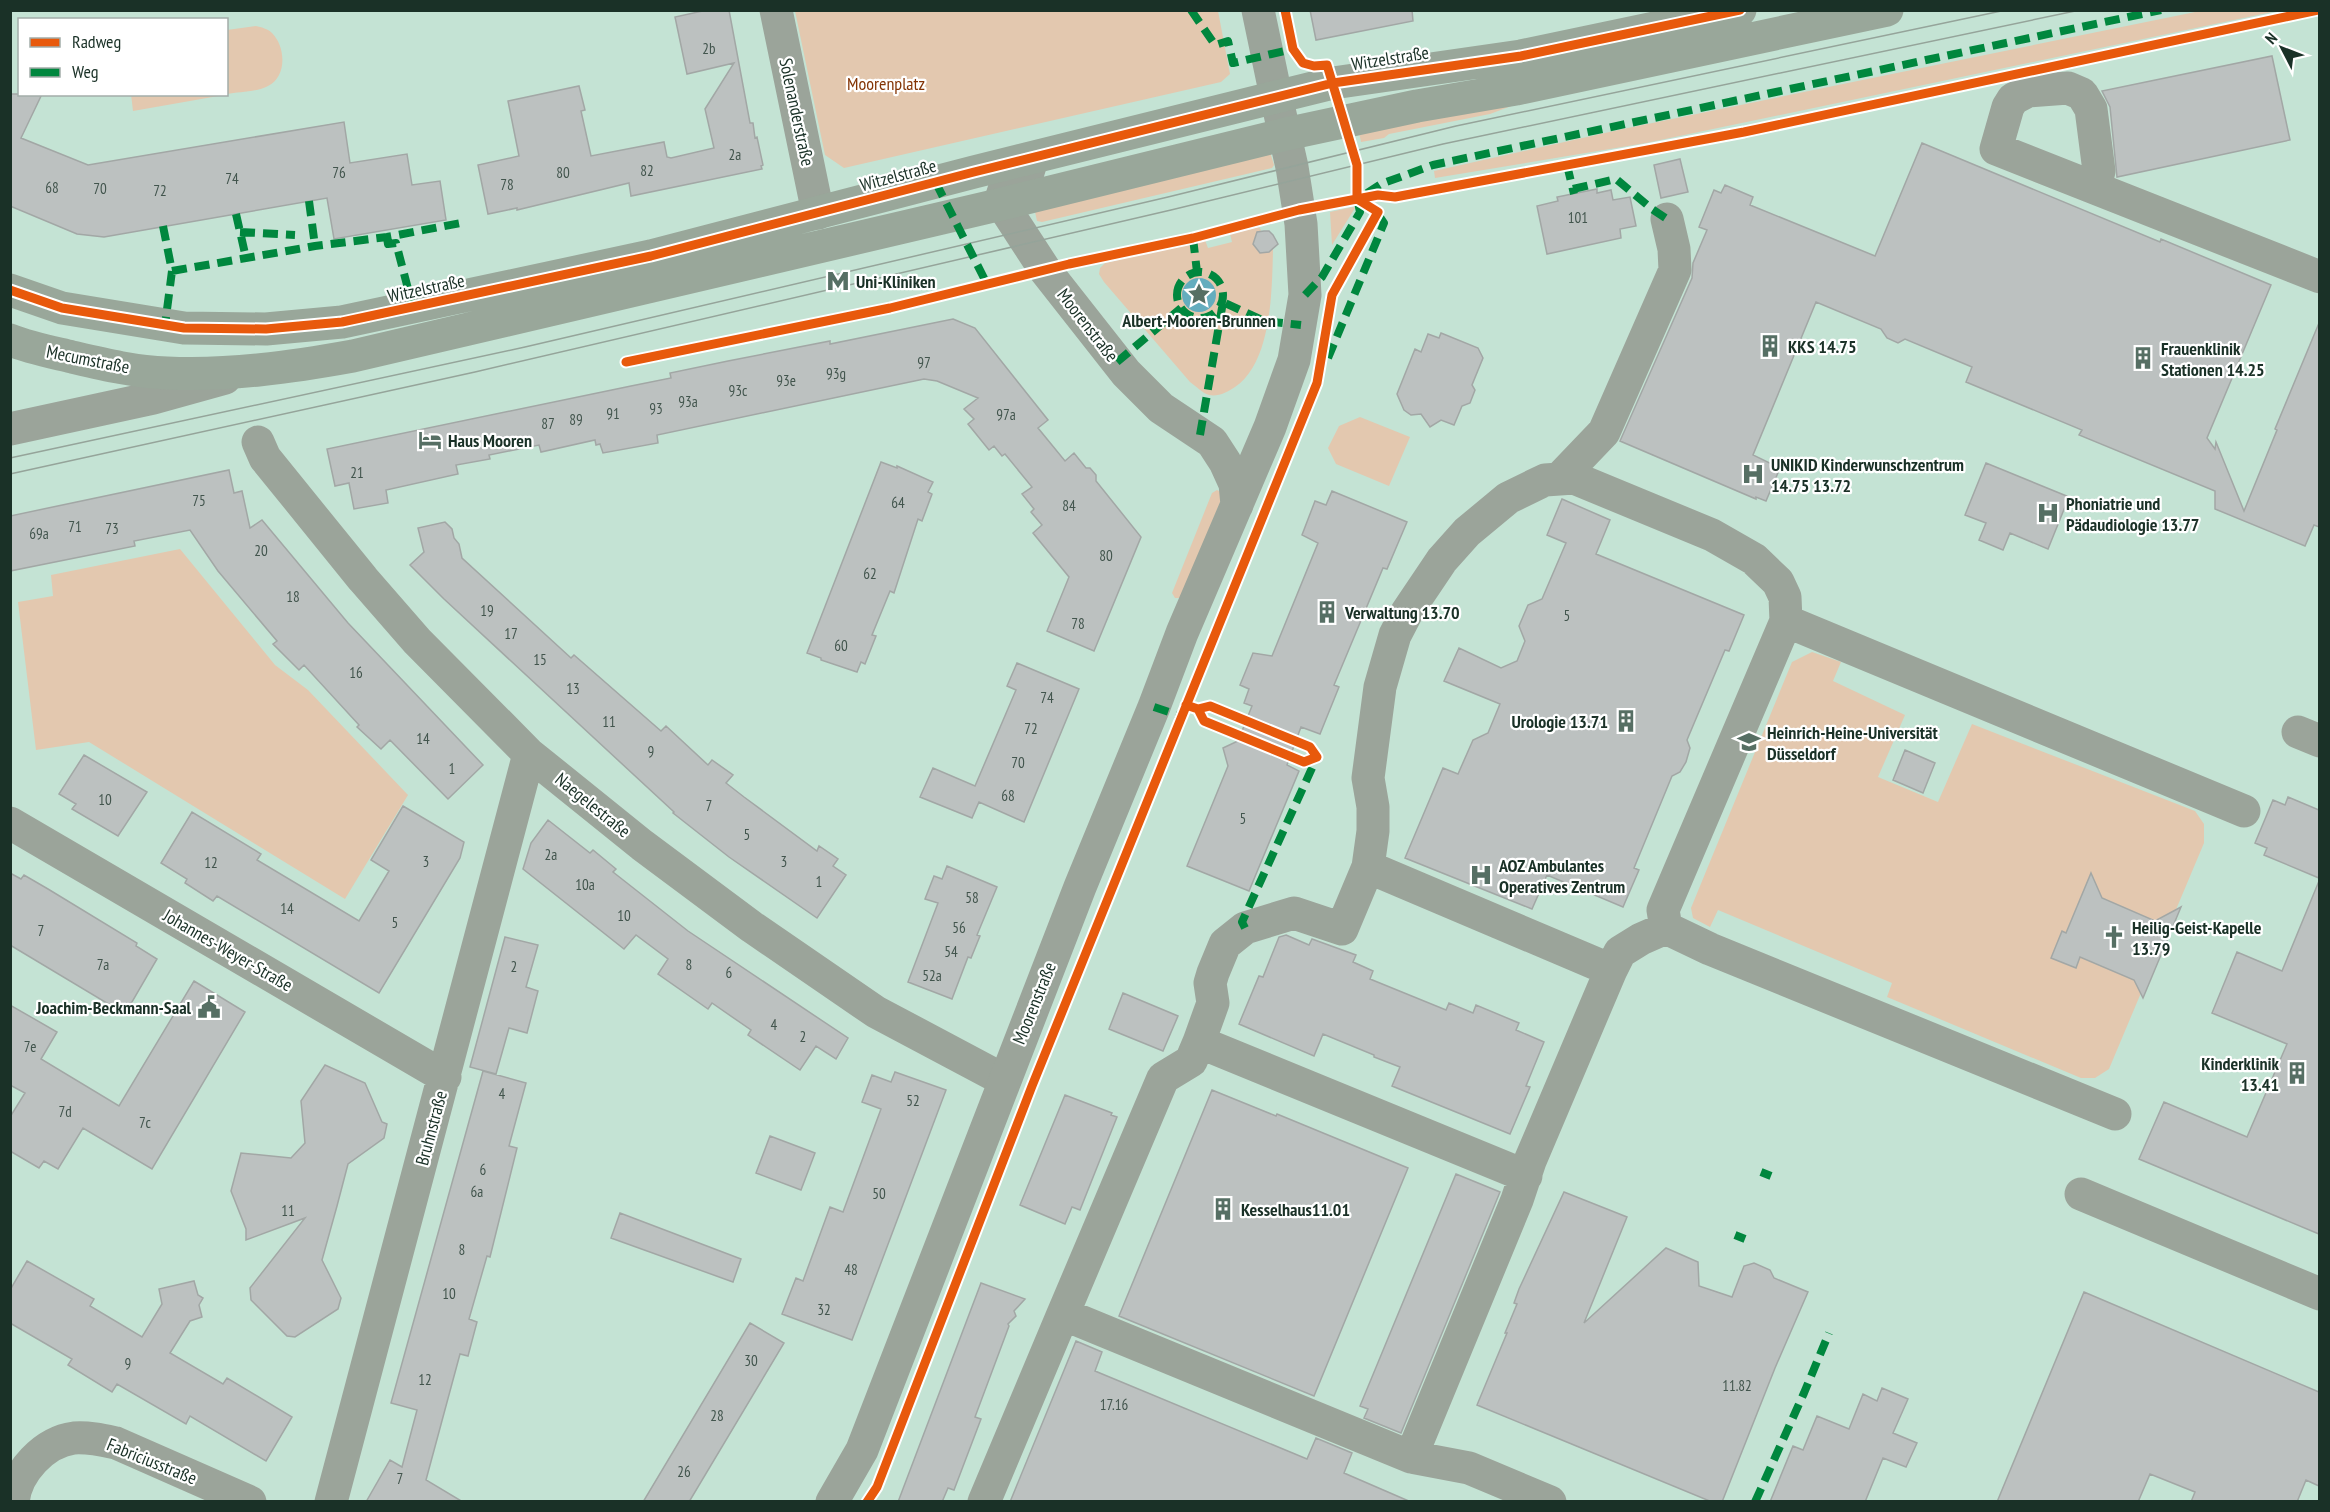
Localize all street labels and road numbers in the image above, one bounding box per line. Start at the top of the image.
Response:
street label: Witzelstraße [1350,41,1430,75]
street label: Solenanderstraße [774,56,820,168]
street label: Witzelstraße [857,154,939,196]
street label: Witzelstraße [385,269,467,307]
street label: Moorenstraße [1052,284,1124,366]
street label: Mecumstraße [45,340,131,378]
street label: Naegelestraße [551,768,635,842]
street label: Johannes-Weyer-Straße [158,903,297,996]
street label: Moorenstraße [1007,959,1061,1047]
street label: Bruhnstraße [410,1088,452,1168]
street label: Fabriciusstraße [104,1433,200,1489]

